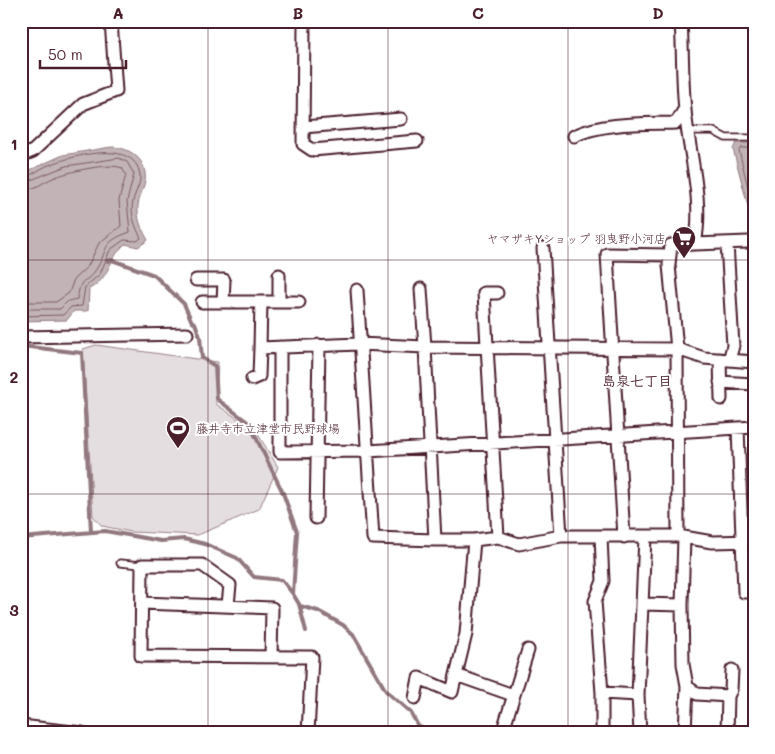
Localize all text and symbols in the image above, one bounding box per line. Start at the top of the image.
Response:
text: A [112,2,124,23]
text: B [293,2,303,23]
text: C [472,2,484,23]
text: D [652,2,664,23]
scale bar [40,38,126,70]
text: 50 m [48,44,83,64]
text: 1 [10,133,18,154]
supermarket icon: ヤマザキYショップ 羽曳野小河店 [671,225,697,259]
place label: ヤマザキYショップ 羽曳野小河店 [487,230,666,246]
text: 2 [10,366,19,387]
district label: 島泉七丁目 [602,371,672,390]
sports icon: 藤井寺市立津堂市民野球場 [165,415,191,449]
place label: 藤井寺市立津堂市民野球場 [196,420,340,436]
text: 3 [9,599,19,620]

